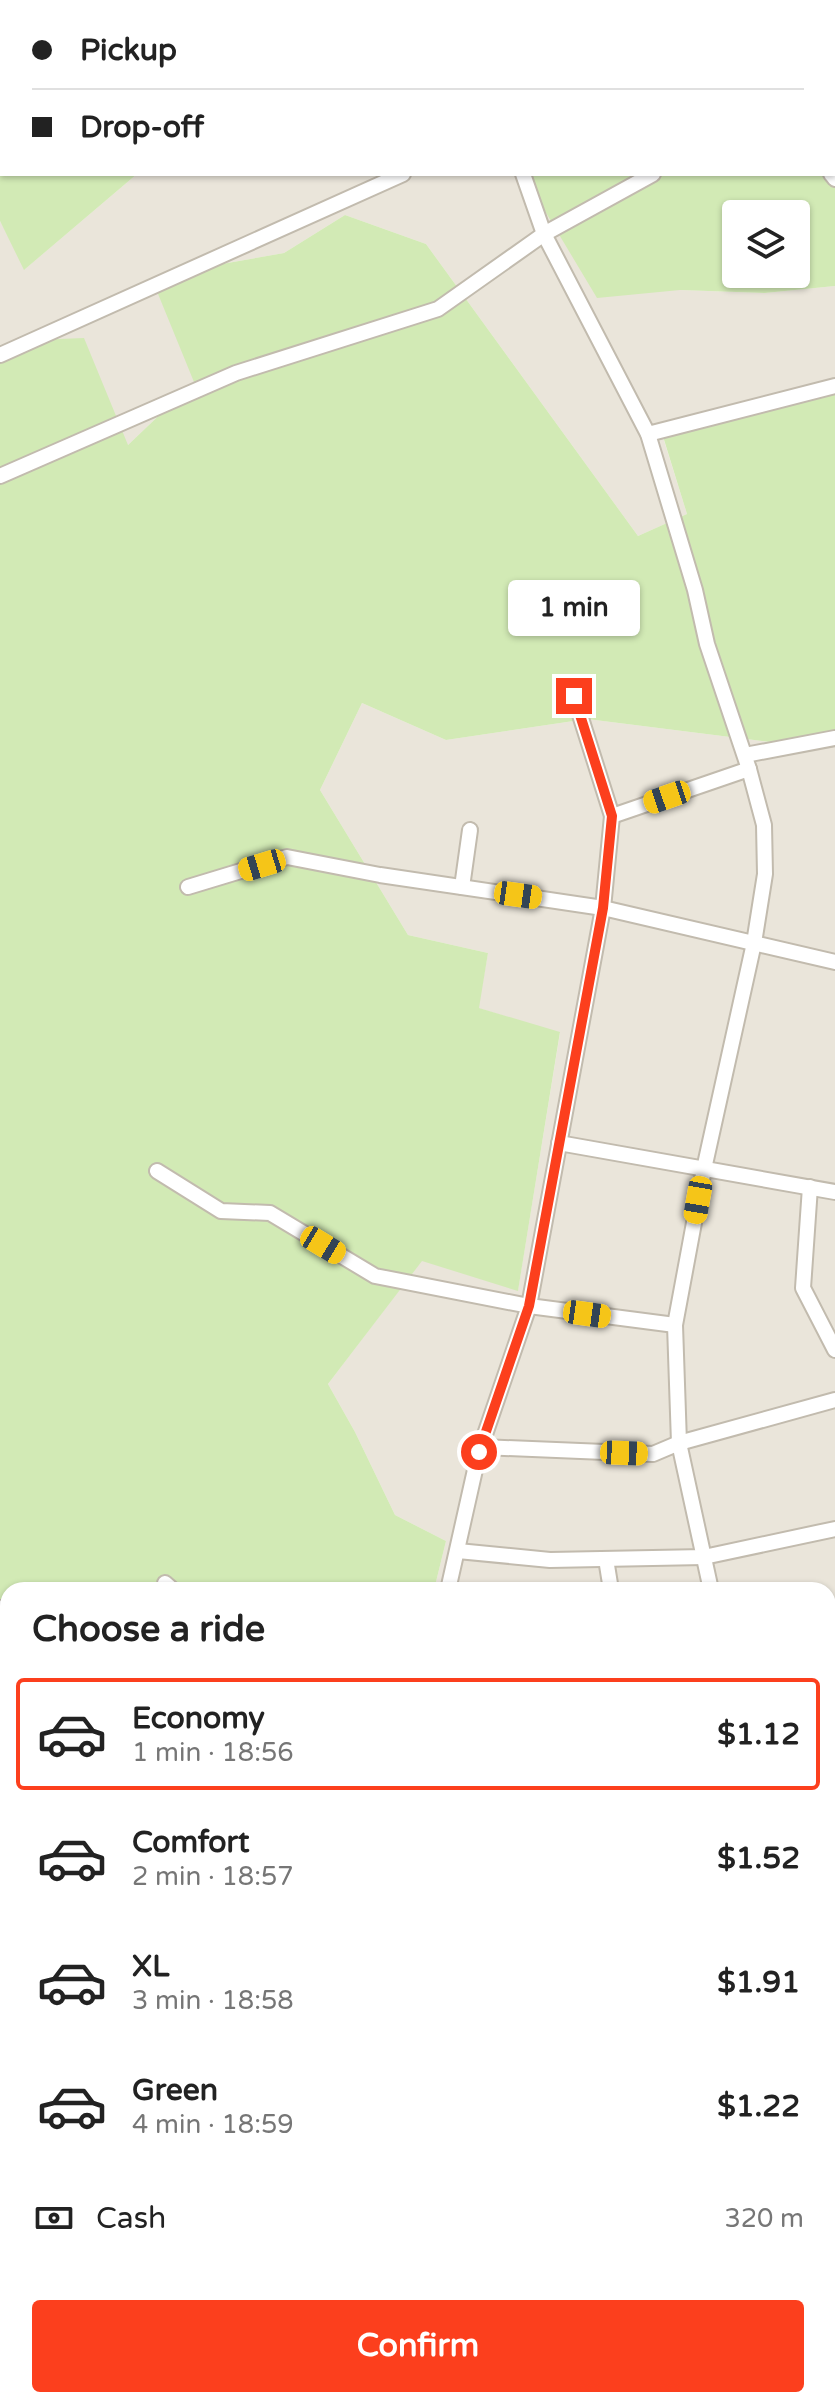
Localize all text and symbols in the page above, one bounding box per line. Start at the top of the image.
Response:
text: Pickup [80,32,177,69]
text: Drop-off [80,109,204,146]
map controls [722,200,810,288]
button: layers [722,200,810,288]
callout: 1 min [508,580,640,636]
text: 1 min [539,592,609,623]
route end [556,678,592,714]
car [640,778,694,816]
car [236,847,288,883]
car [493,880,543,910]
car [682,1174,714,1226]
car [296,1222,350,1268]
car [562,1299,612,1329]
route start [461,1434,497,1470]
car [600,1440,648,1466]
text: Choose a ride [32,1608,265,1651]
icon: car [36,1698,108,1770]
text: Economy [132,1700,265,1737]
text: $1.12 [717,1716,800,1753]
text: 1 min · 18:56 [132,1737,294,1768]
icon: car [36,1822,108,1894]
text: Comfort [132,1824,250,1861]
text: $1.52 [717,1840,800,1877]
text: 2 min · 18:57 [132,1861,294,1892]
icon: car [36,1946,108,2018]
text: XL [132,1948,169,1985]
text: $1.91 [717,1964,800,2001]
text: 3 min · 18:58 [132,1985,294,2016]
icon: car [36,2070,108,2142]
text: Green [132,2072,218,2109]
text: $1.22 [717,2088,800,2125]
text: 4 min · 18:59 [132,2109,294,2140]
icon: cash [32,2196,76,2240]
text: Cash [96,2200,166,2237]
text: 320 m [724,2203,804,2234]
button: Confirm [32,2300,804,2392]

